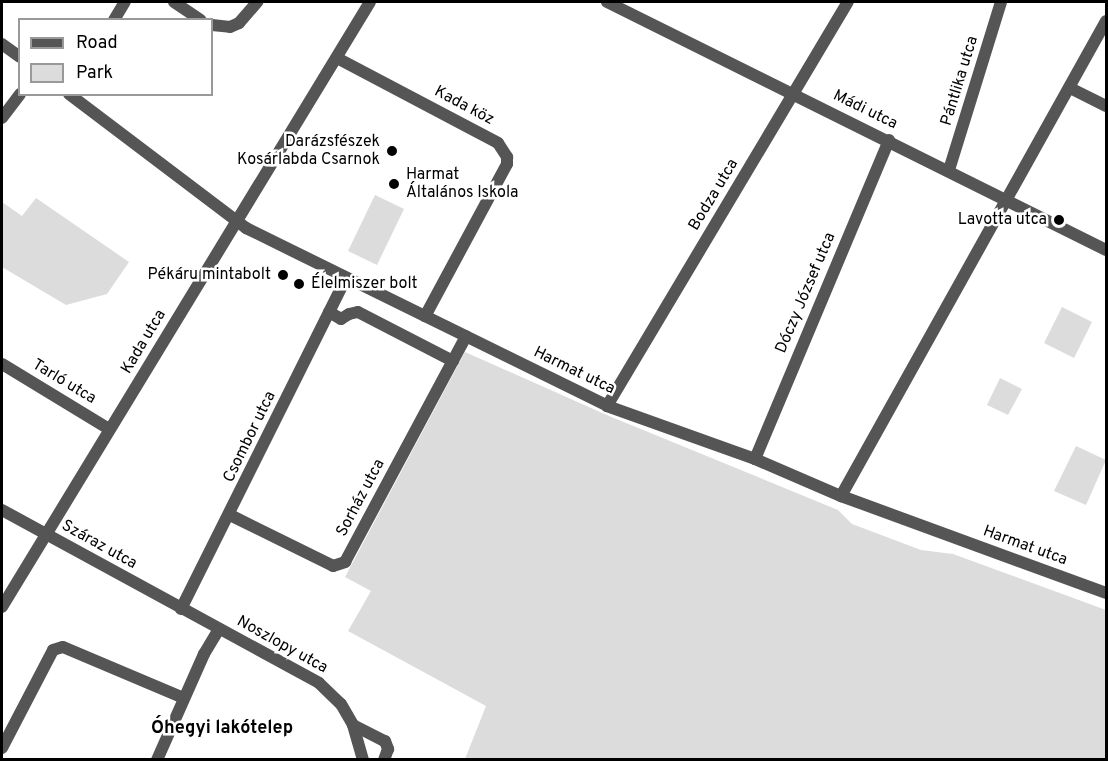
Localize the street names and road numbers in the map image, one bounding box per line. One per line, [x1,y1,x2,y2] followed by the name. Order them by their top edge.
[937,34,983,128] street label: Pántlika utca
[431,82,497,130] street label: Kada köz
[830,86,900,134] street label: Mádi utca
[685,156,743,234] street label: Bodza utca
[772,230,840,356] street label: Dóczy József utca
[117,306,171,378] street label: Kada utca
[530,343,618,399] street label: Harmat utca
[29,355,99,409] street label: Tarló utca
[220,388,280,486] street label: Csombor utca
[333,456,389,540] street label: Sorház utca
[58,516,140,574] street label: Száraz utca
[980,522,1070,570] street label: Harmat utca
[233,612,331,678] street label: Noszlopy utca

